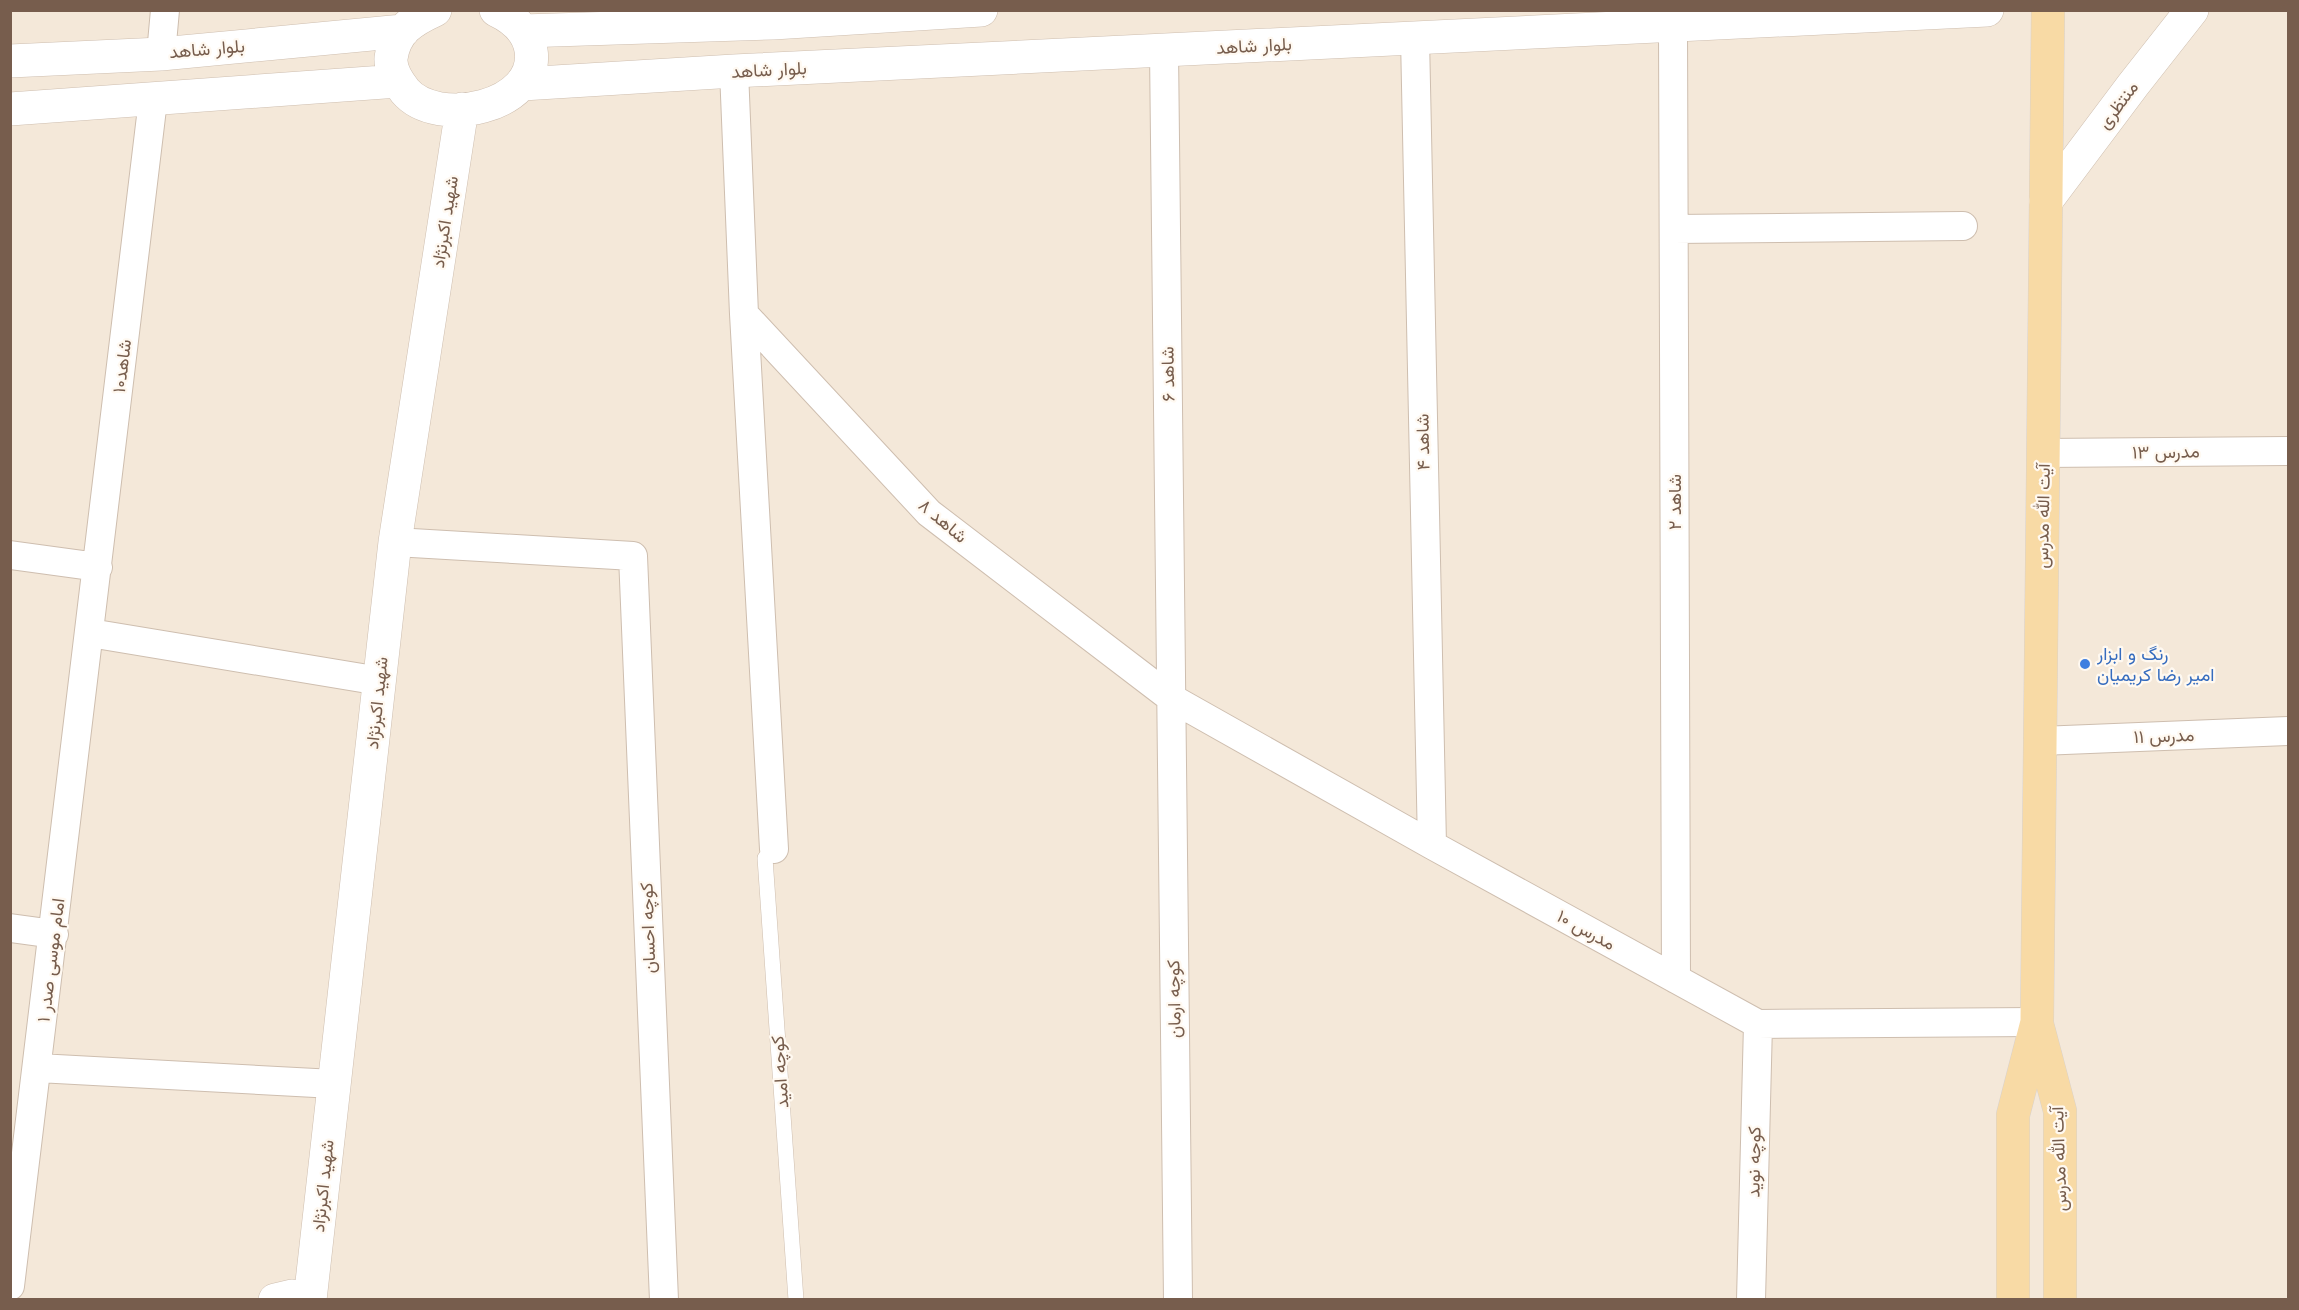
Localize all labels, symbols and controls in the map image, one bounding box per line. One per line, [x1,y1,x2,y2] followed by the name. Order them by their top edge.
[1215,31,1293,61] street label: بلوار شاهد
[168,33,246,65] street label: بلوار شاهد
[730,55,808,85] street label: بلوار شاهد
[2091,76,2145,134] street label: منتظری
[425,174,465,270] street label: شهید اکبرنژاد
[106,338,138,394] street label: شاهد۱۰
[1155,346,1181,402] street label: شاهد ۶
[1410,413,1436,471] street label: شاهد ۴
[2132,438,2200,466] street label: مدرس ۱۳
[2029,461,2057,569] street label: آیت الله مدرس
[1662,474,1688,530] street label: شاهد ۲
[913,493,973,549] street label: شاهد ۸
[2096,641,2214,688] place label: رنگ و ابزار امیر رضا کریمیان
[359,655,395,751] street label: شهید اکبرنژاد
[2078,657,2092,671] marker: رنگ و ابزار امیر رضا کریمیان
[2133,722,2195,750] street label: مدرس ۱۱
[633,882,663,974] street label: کوچه احسان
[30,896,72,1024] street label: امام موسی صدر ۱
[1552,903,1620,957] street label: مدرس ۱۰
[1160,960,1188,1038] street label: کوچه ارمان
[764,1035,796,1109] street label: کوچه امید
[2044,1104,2074,1212] street label: آیت الله مدرس
[1740,1126,1768,1198] street label: کوچه نوید
[305,1138,341,1234] street label: شهید اکبرنژاد

